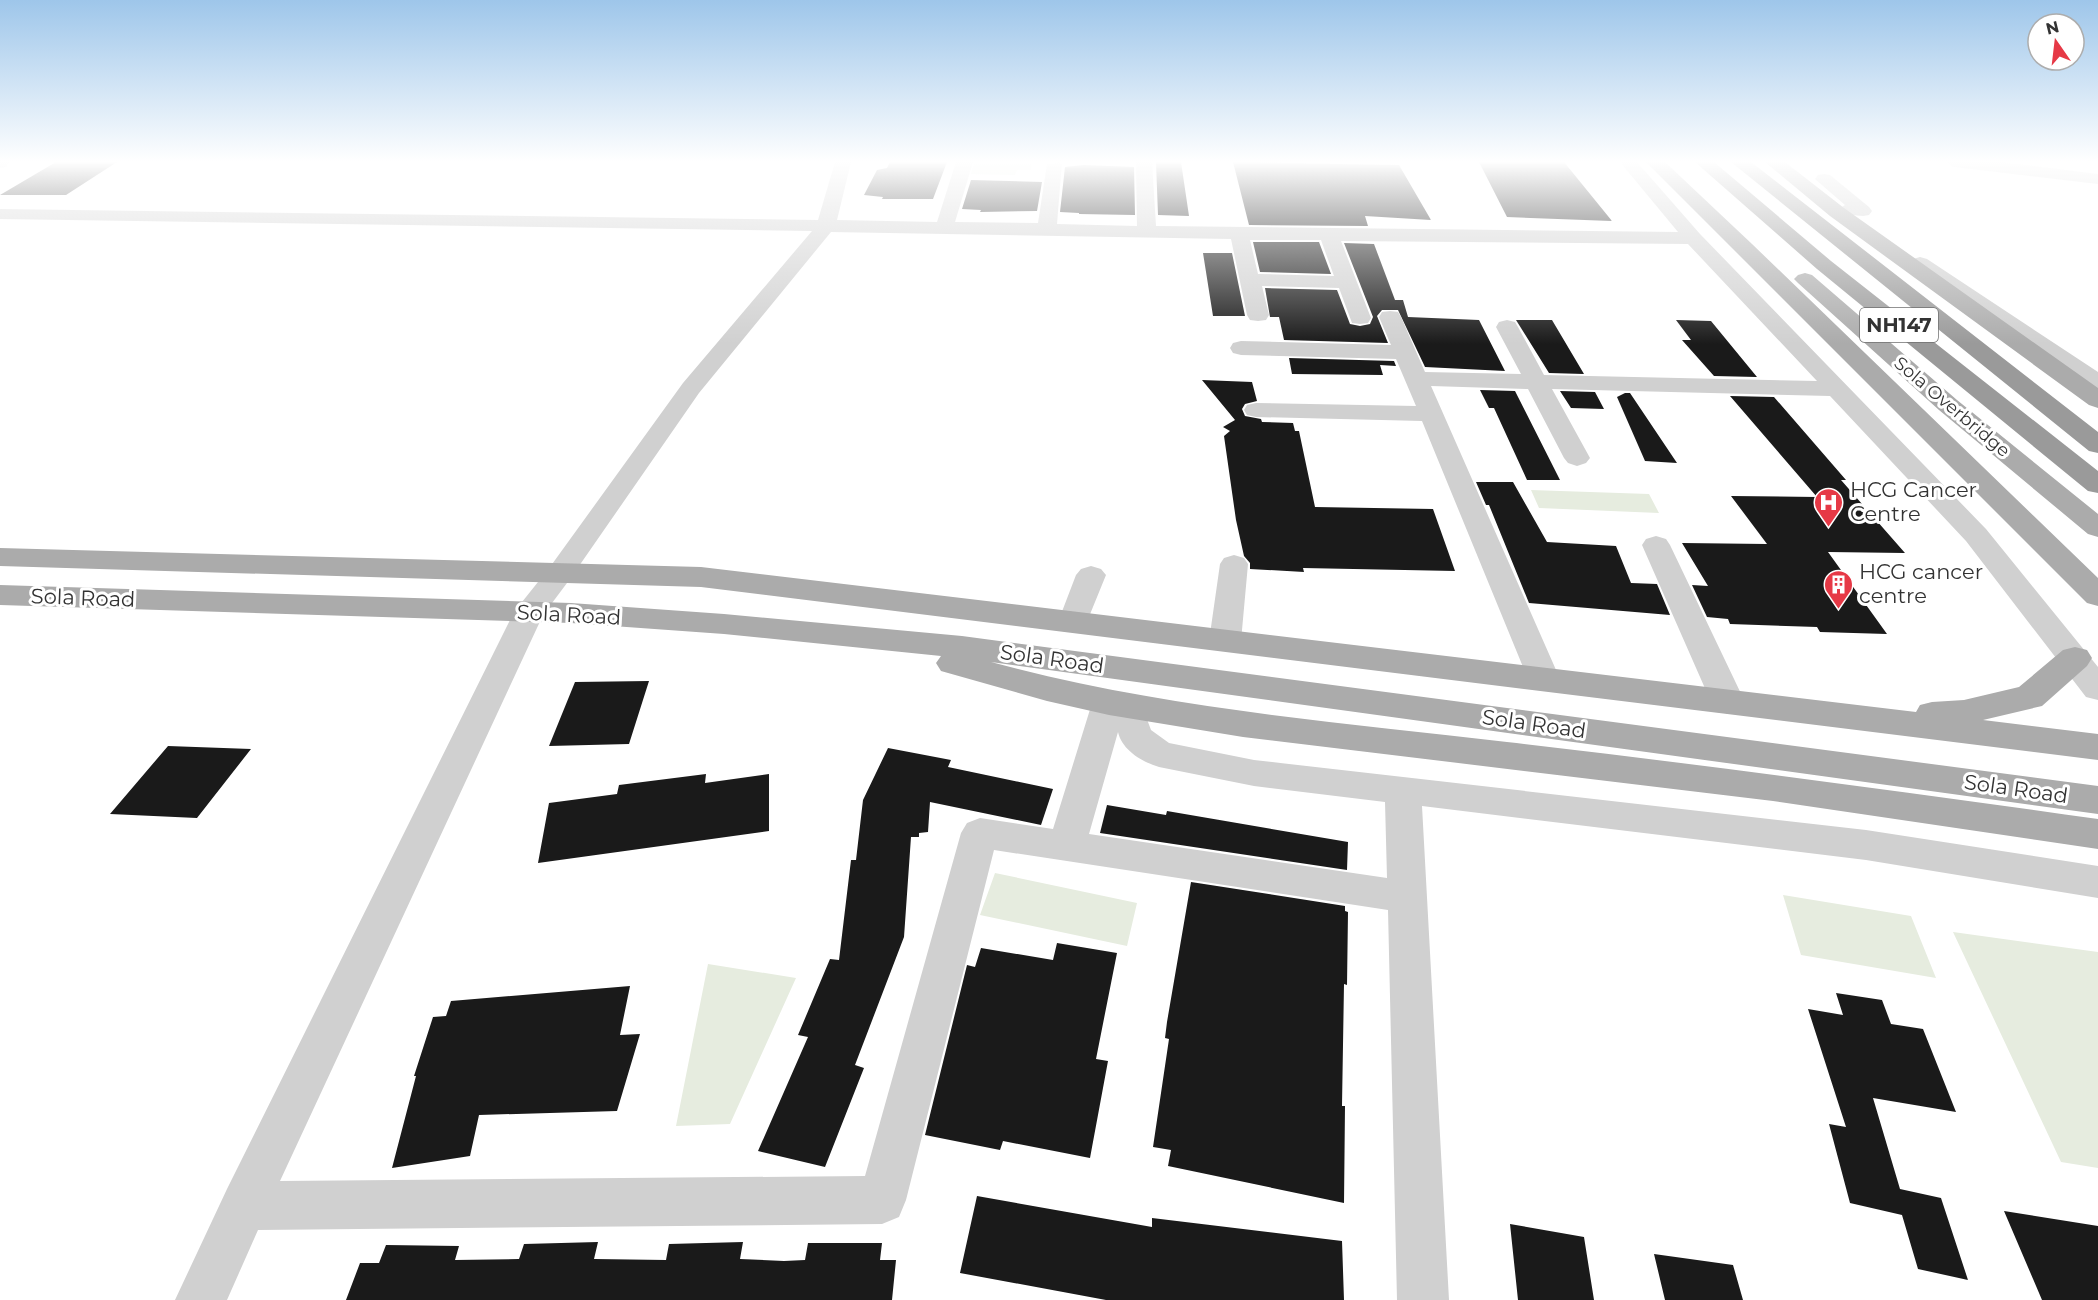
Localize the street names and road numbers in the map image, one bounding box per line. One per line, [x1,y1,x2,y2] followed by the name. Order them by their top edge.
[1860,308,1938,342] road number: NH147
[1890,352,2015,462] street label: Sola Overbridge
[30,583,136,612] street label: Sola Road
[516,599,622,630] street label: Sola Road
[999,639,1106,678] street label: Sola Road
[1481,704,1588,743] street label: Sola Road
[1963,769,2070,808] street label: Sola Road

